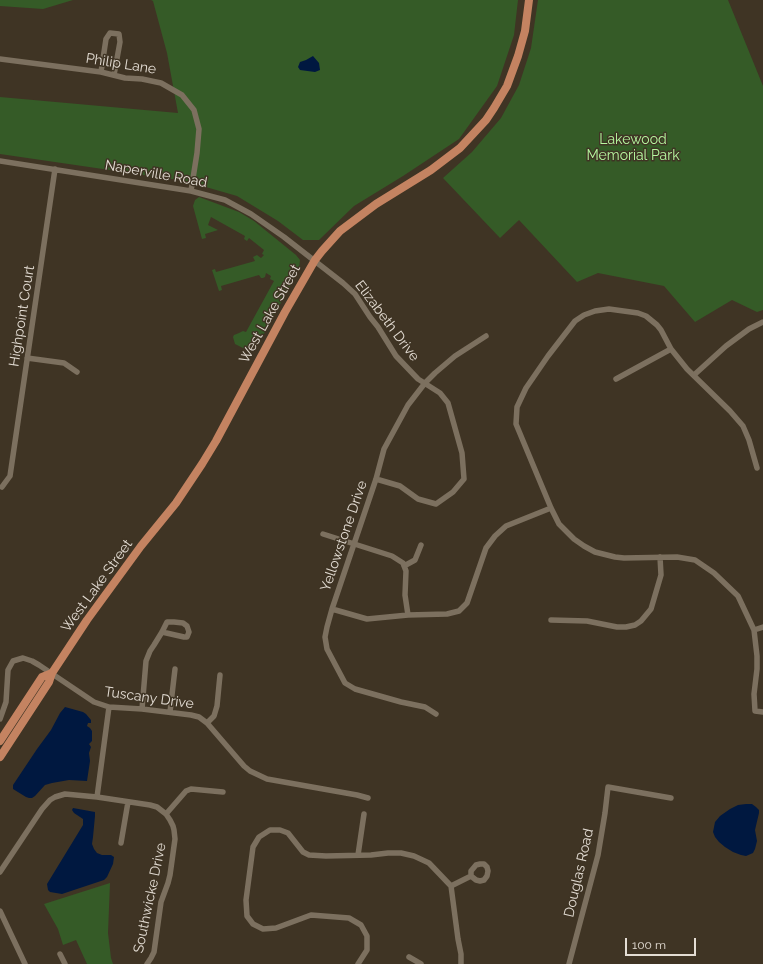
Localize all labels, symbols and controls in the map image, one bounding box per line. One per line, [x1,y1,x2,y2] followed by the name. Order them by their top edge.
[85,50,157,78] street label: Philip Lane
[586,132,680,164] park label: Lakewood Memorial Park
[104,157,208,191] street label: Naperville Road
[236,262,304,366] street label: West Lake Street
[6,264,38,368] street label: Highpoint Court
[351,277,423,365] street label: Elizabeth Drive
[317,478,371,594] street label: Yellowstone Drive
[58,536,136,636] street label: West Lake Street
[103,683,195,713] street label: Tuscany Drive
[561,827,597,919] street label: Douglas Road
[130,841,170,955] street label: Southwicke Drive
[627,930,698,956] scale bar
[632,938,666,952] text: 100 m

